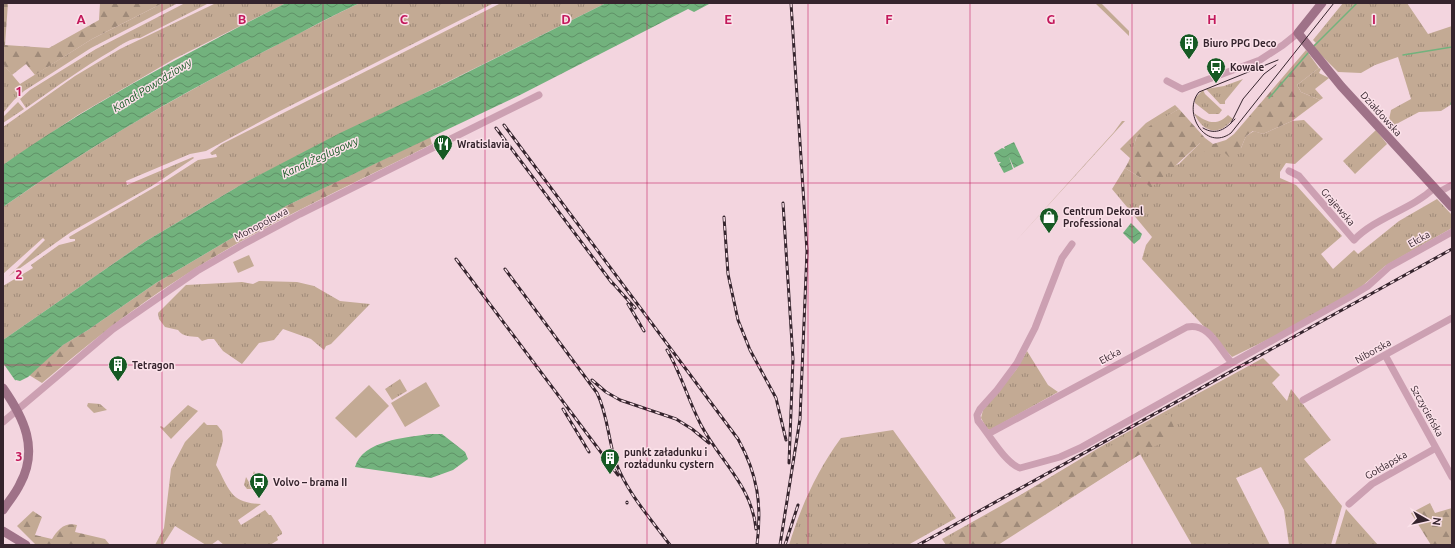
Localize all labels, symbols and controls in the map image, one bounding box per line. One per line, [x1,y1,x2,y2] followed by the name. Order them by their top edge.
[76,12,86,26] text: A
[238,12,247,26] text: B
[400,12,409,26] text: C
[561,12,571,26] text: D
[724,12,732,26] text: E
[885,12,893,26] text: F
[1047,12,1056,26] text: G
[1207,12,1217,26] text: H
[1372,12,1376,26] text: I
[1178,32,1200,60] building icon: Biuro PPG Deco
[1203,38,1276,49] place label: Biuro PPG Deco
[110,55,194,114] water label: Kanał Powodziowy
[1205,56,1227,84] bus stop icon: Kowale
[1230,62,1264,73] place label: Kowale
[15,84,23,98] text: 1
[1358,90,1404,138] street label: Działdowska
[280,133,361,180] water label: Kanał Żeglugowy
[432,133,454,161] restaurant icon: Wratislavia
[457,139,510,150] place label: Wratislavia
[1319,186,1357,228] street label: Grajewska
[232,205,290,243] street label: Monopolowa
[1038,206,1060,234] shop icon: Centrum Dekoral Professional
[1063,206,1143,229] place label: Centrum Dekoral Professional
[1406,229,1432,249] street label: Ełcka
[15,267,23,281] text: 2
[1353,337,1393,365] street label: Niborska
[1097,346,1123,366] street label: Ełcka
[107,354,129,382] building icon: Tetragon
[132,360,175,371] place label: Tetragon
[1408,384,1446,438] street label: Szczycieńska
[599,447,621,475] building icon: punkt załadunku i rozładunku cystern
[624,447,714,470] place label: punkt załadunku i rozładunku cystern
[15,449,23,463] text: 3
[1363,449,1409,481] street label: Gołdapska
[248,471,270,499] bus stop icon: Volvo – brama II
[273,477,347,488] place label: Volvo – brama II
[1407,500,1447,540] north arrow
[1430,516,1443,526] text: N

